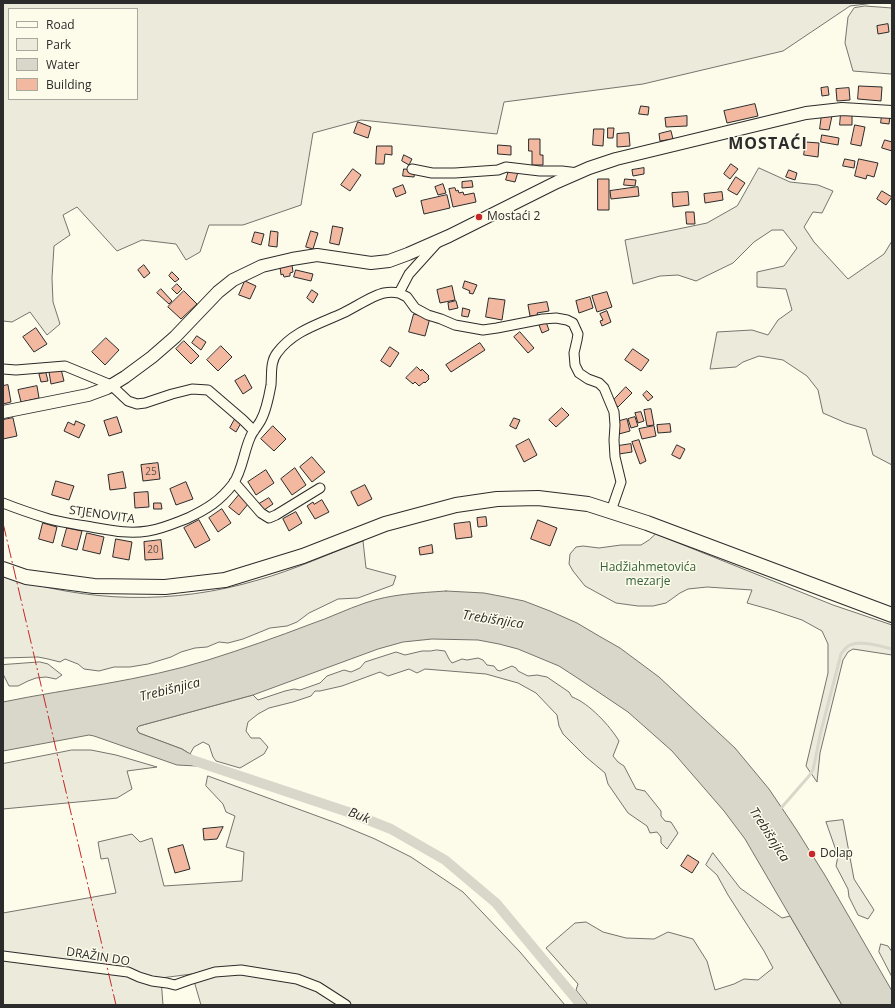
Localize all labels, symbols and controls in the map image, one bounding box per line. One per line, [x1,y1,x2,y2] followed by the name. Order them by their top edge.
[8,8,138,100] legend
[46,16,75,33] text: Road
[46,36,71,53] text: Park
[46,56,80,73] text: Water
[46,76,91,93] text: Building
[728,134,808,154] district label: MOSTAĆI
[487,210,540,224] place label: Mostaći 2
[474,212,484,222] marker: Mostaći 2
[145,466,157,478] house number: 25
[68,503,136,527] street label: STJENOVITA
[147,544,159,556] house number: 20
[600,561,696,589] park label: Hadžiahmetovića mezarje
[461,607,525,633] water label: Trebišnjica
[138,675,202,705] water label: Trebišnjica
[346,805,372,827] water label: Buk
[746,805,792,865] water label: Trebišnjica
[820,847,853,861] place label: Dolap
[807,849,817,859] marker: Dolap
[65,945,131,969] street label: DRAŽIN DO

